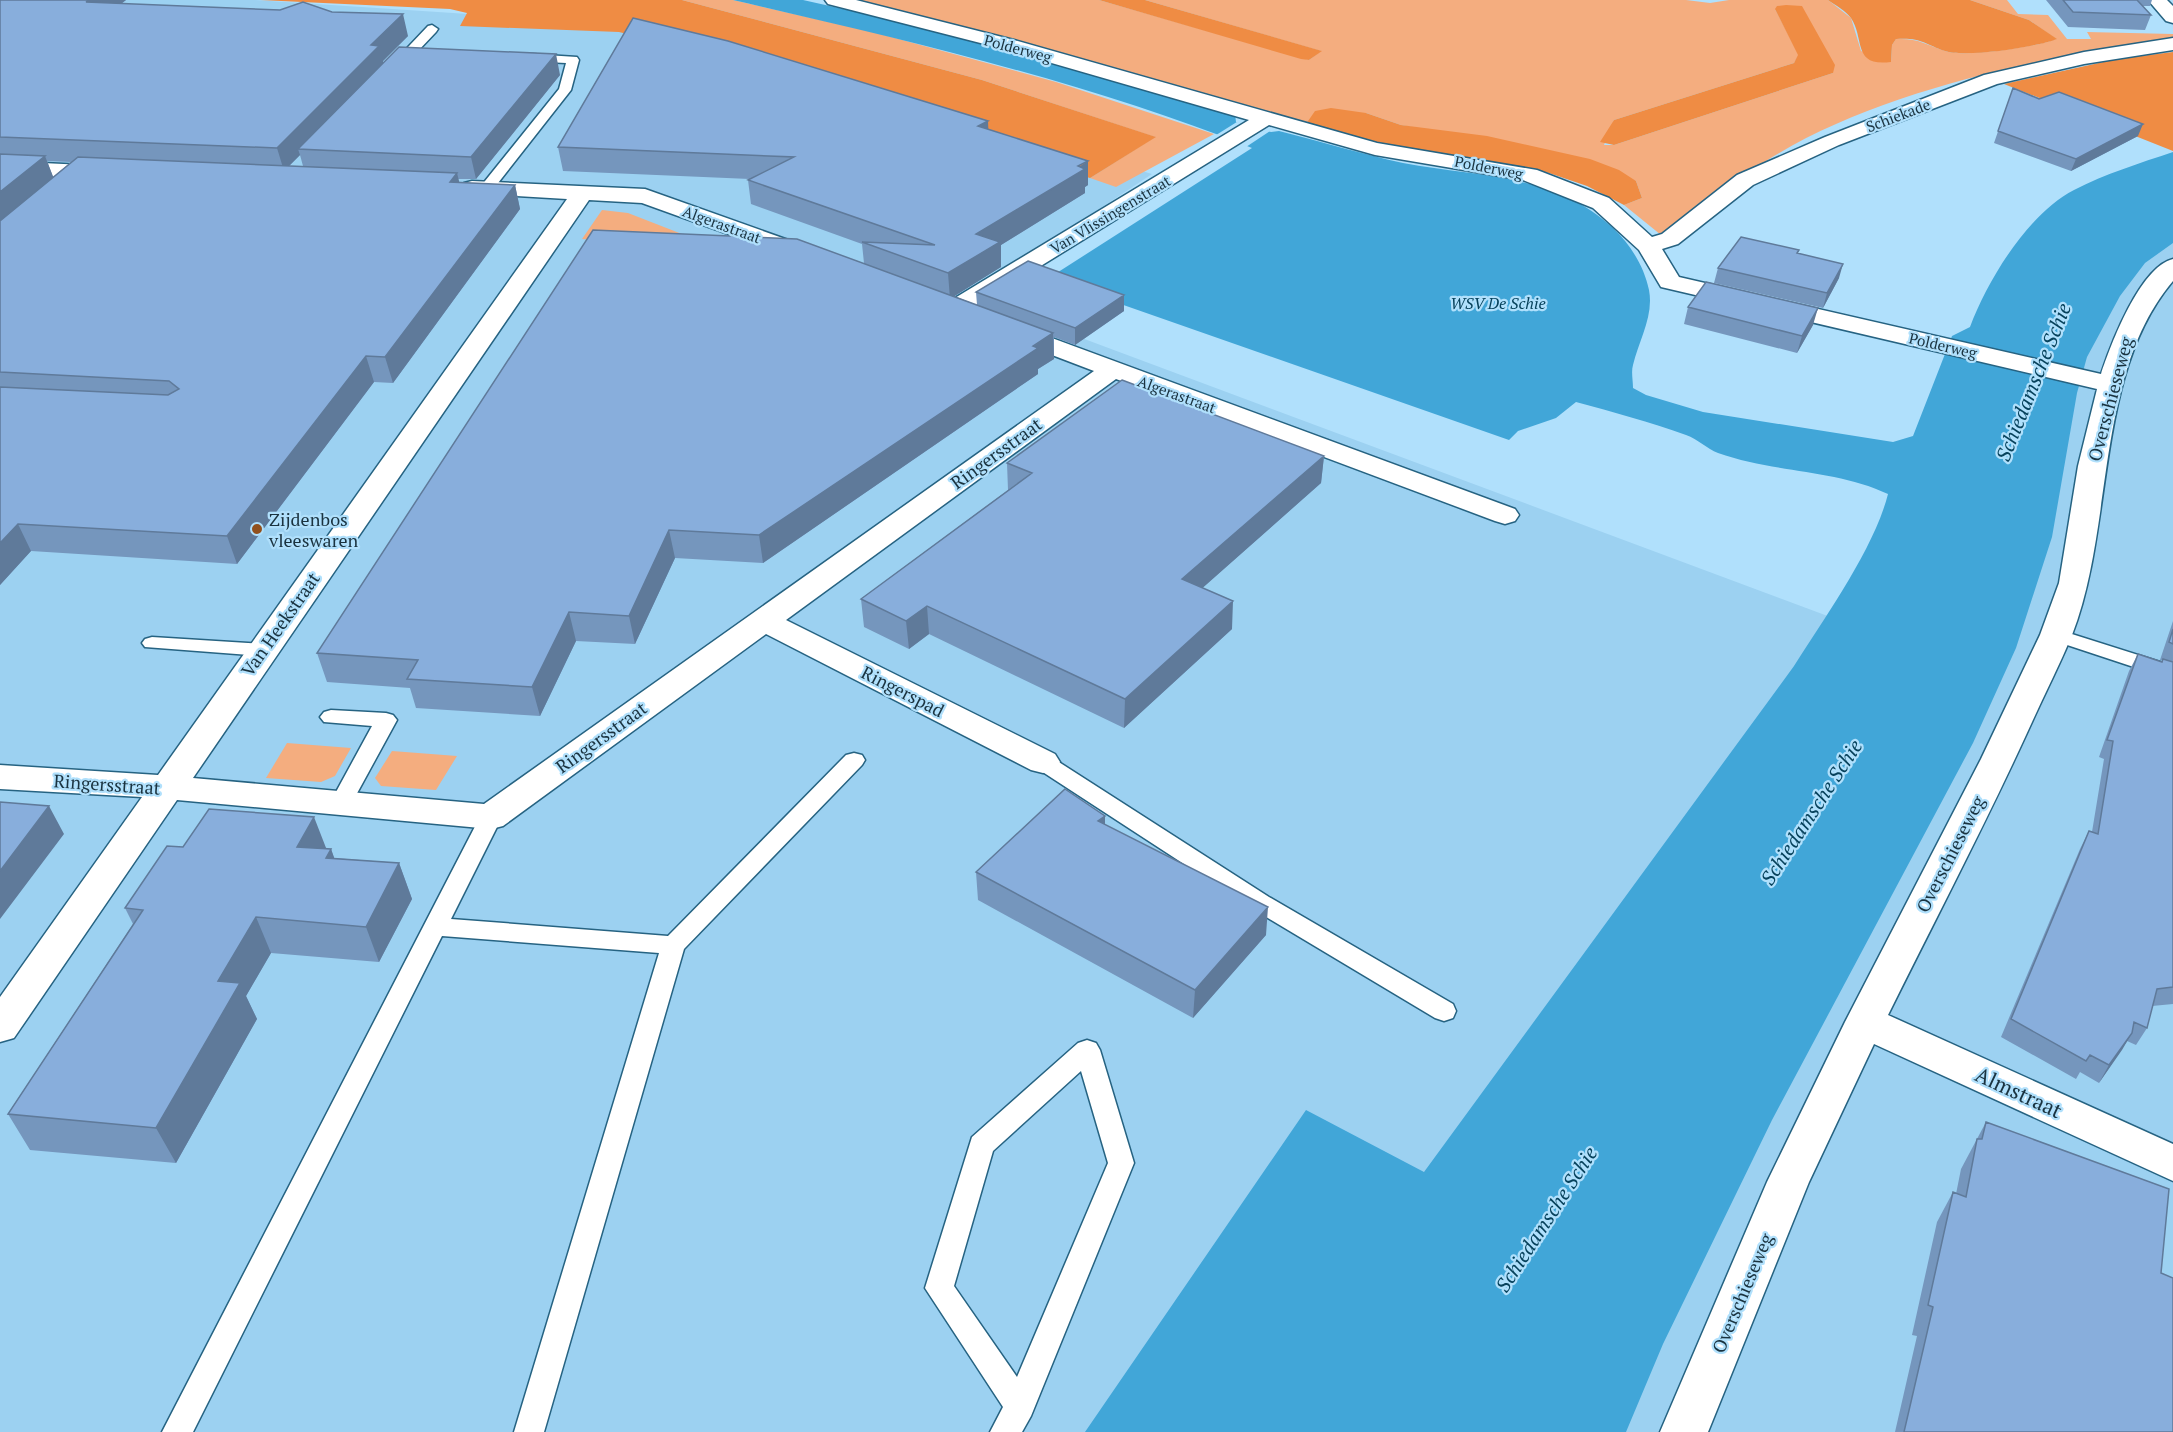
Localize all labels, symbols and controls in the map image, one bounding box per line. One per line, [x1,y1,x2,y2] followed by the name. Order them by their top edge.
[982,29,1055,67] street label: Polderweg
[1863,94,1933,136] street label: Schiekade
[1453,151,1526,184] street label: Polderweg
[1046,170,1174,258] street label: Van Vlissingenstraat
[680,201,764,248] street label: Algerastraat
[1450,292,1546,314] water label: WSV De Schie
[1989,299,2077,465] water label: Schiedamsche Schie
[1907,327,1980,363] street label: Polderweg
[2082,334,2138,464] street label: Overschieseweg
[1135,371,1219,418] street label: Algerastraat
[946,412,1047,494] street label: Ringersstraat
[268,507,359,552] place label: Zijdenbos vleeswaren
[250,522,264,536] marker: Zijdenbos vleeswaren
[235,567,325,681] street label: Van Heekstraat
[857,660,949,722] street label: Ringerspad
[551,696,652,778] street label: Ringersstraat
[1754,734,1868,890] water label: Schiedamsche Schie
[53,768,162,800] street label: Ringersstraat
[1910,791,1990,916] street label: Overschieseweg
[1971,1060,2067,1124] street label: Almstraat
[1489,1141,1603,1297] water label: Schiedamsche Schie
[1706,1229,1778,1356] street label: Overschieseweg

